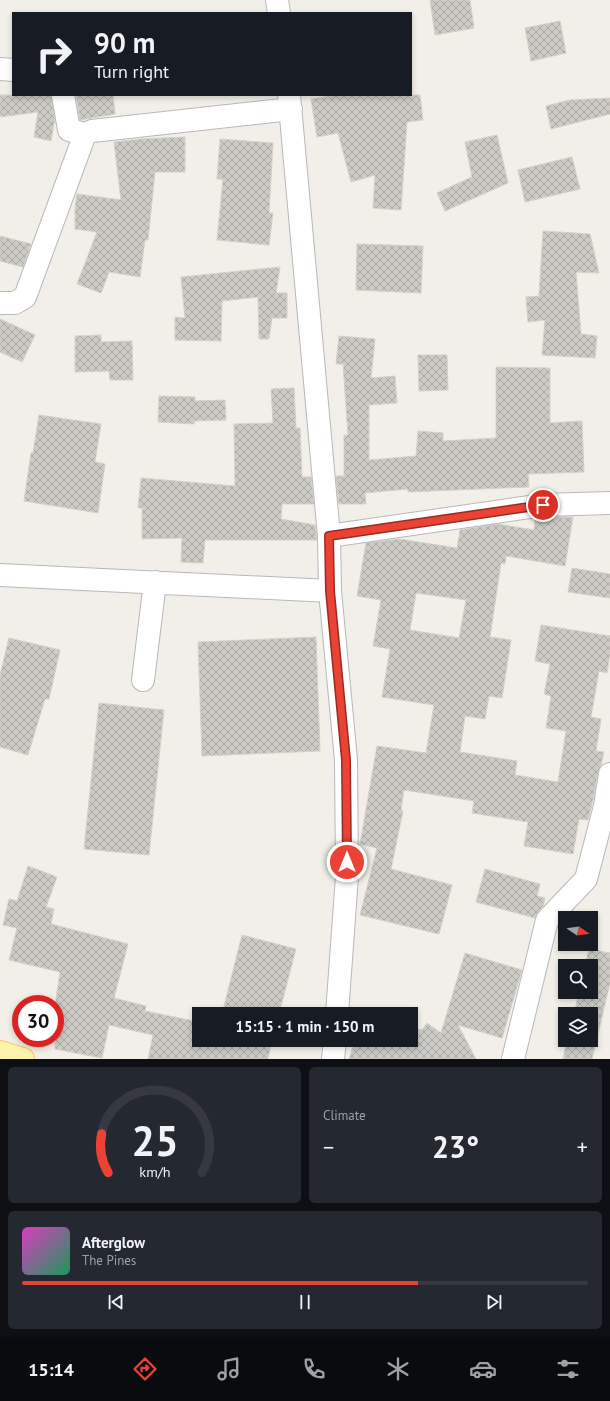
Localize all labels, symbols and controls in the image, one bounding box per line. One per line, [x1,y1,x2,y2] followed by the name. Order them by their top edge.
[94,24,155,61] text: 90 m
[28,28,80,80] icon: right
[94,60,169,83] text: Turn right
[526,488,560,522] pin
[532,494,554,516] icon: arrive
[326,841,368,883] position arrow
[558,911,598,951] north arrow
[558,911,598,1047] map controls
[558,959,598,999] button: search
[12,995,64,1047] speed limit sign: 30
[558,1007,598,1047] button: layers
[236,1017,374,1036] text: 15:15 · 1 min · 150 m
[323,1107,366,1124] text: Climate
[131,1114,178,1167] text: 25
[432,1127,479,1166] text: 23°
[323,1133,334,1161] text: −
[577,1133,588,1161] text: +
[139,1162,170,1181] text: km/h
[82,1233,145,1252] text: Afterglow
[82,1252,136,1269] text: The Pines
[105,1291,127,1313] icon: previous
[294,1291,316,1313] icon: pause
[483,1291,505,1313] icon: next
[131,1355,159,1383] icon: directions
[215,1355,243,1383] icon: music
[300,1355,328,1383] icon: phone
[384,1355,412,1383] icon: climate
[469,1355,497,1383] icon: car
[554,1355,582,1383] icon: filters
[28,1358,74,1381] text: 15:14

